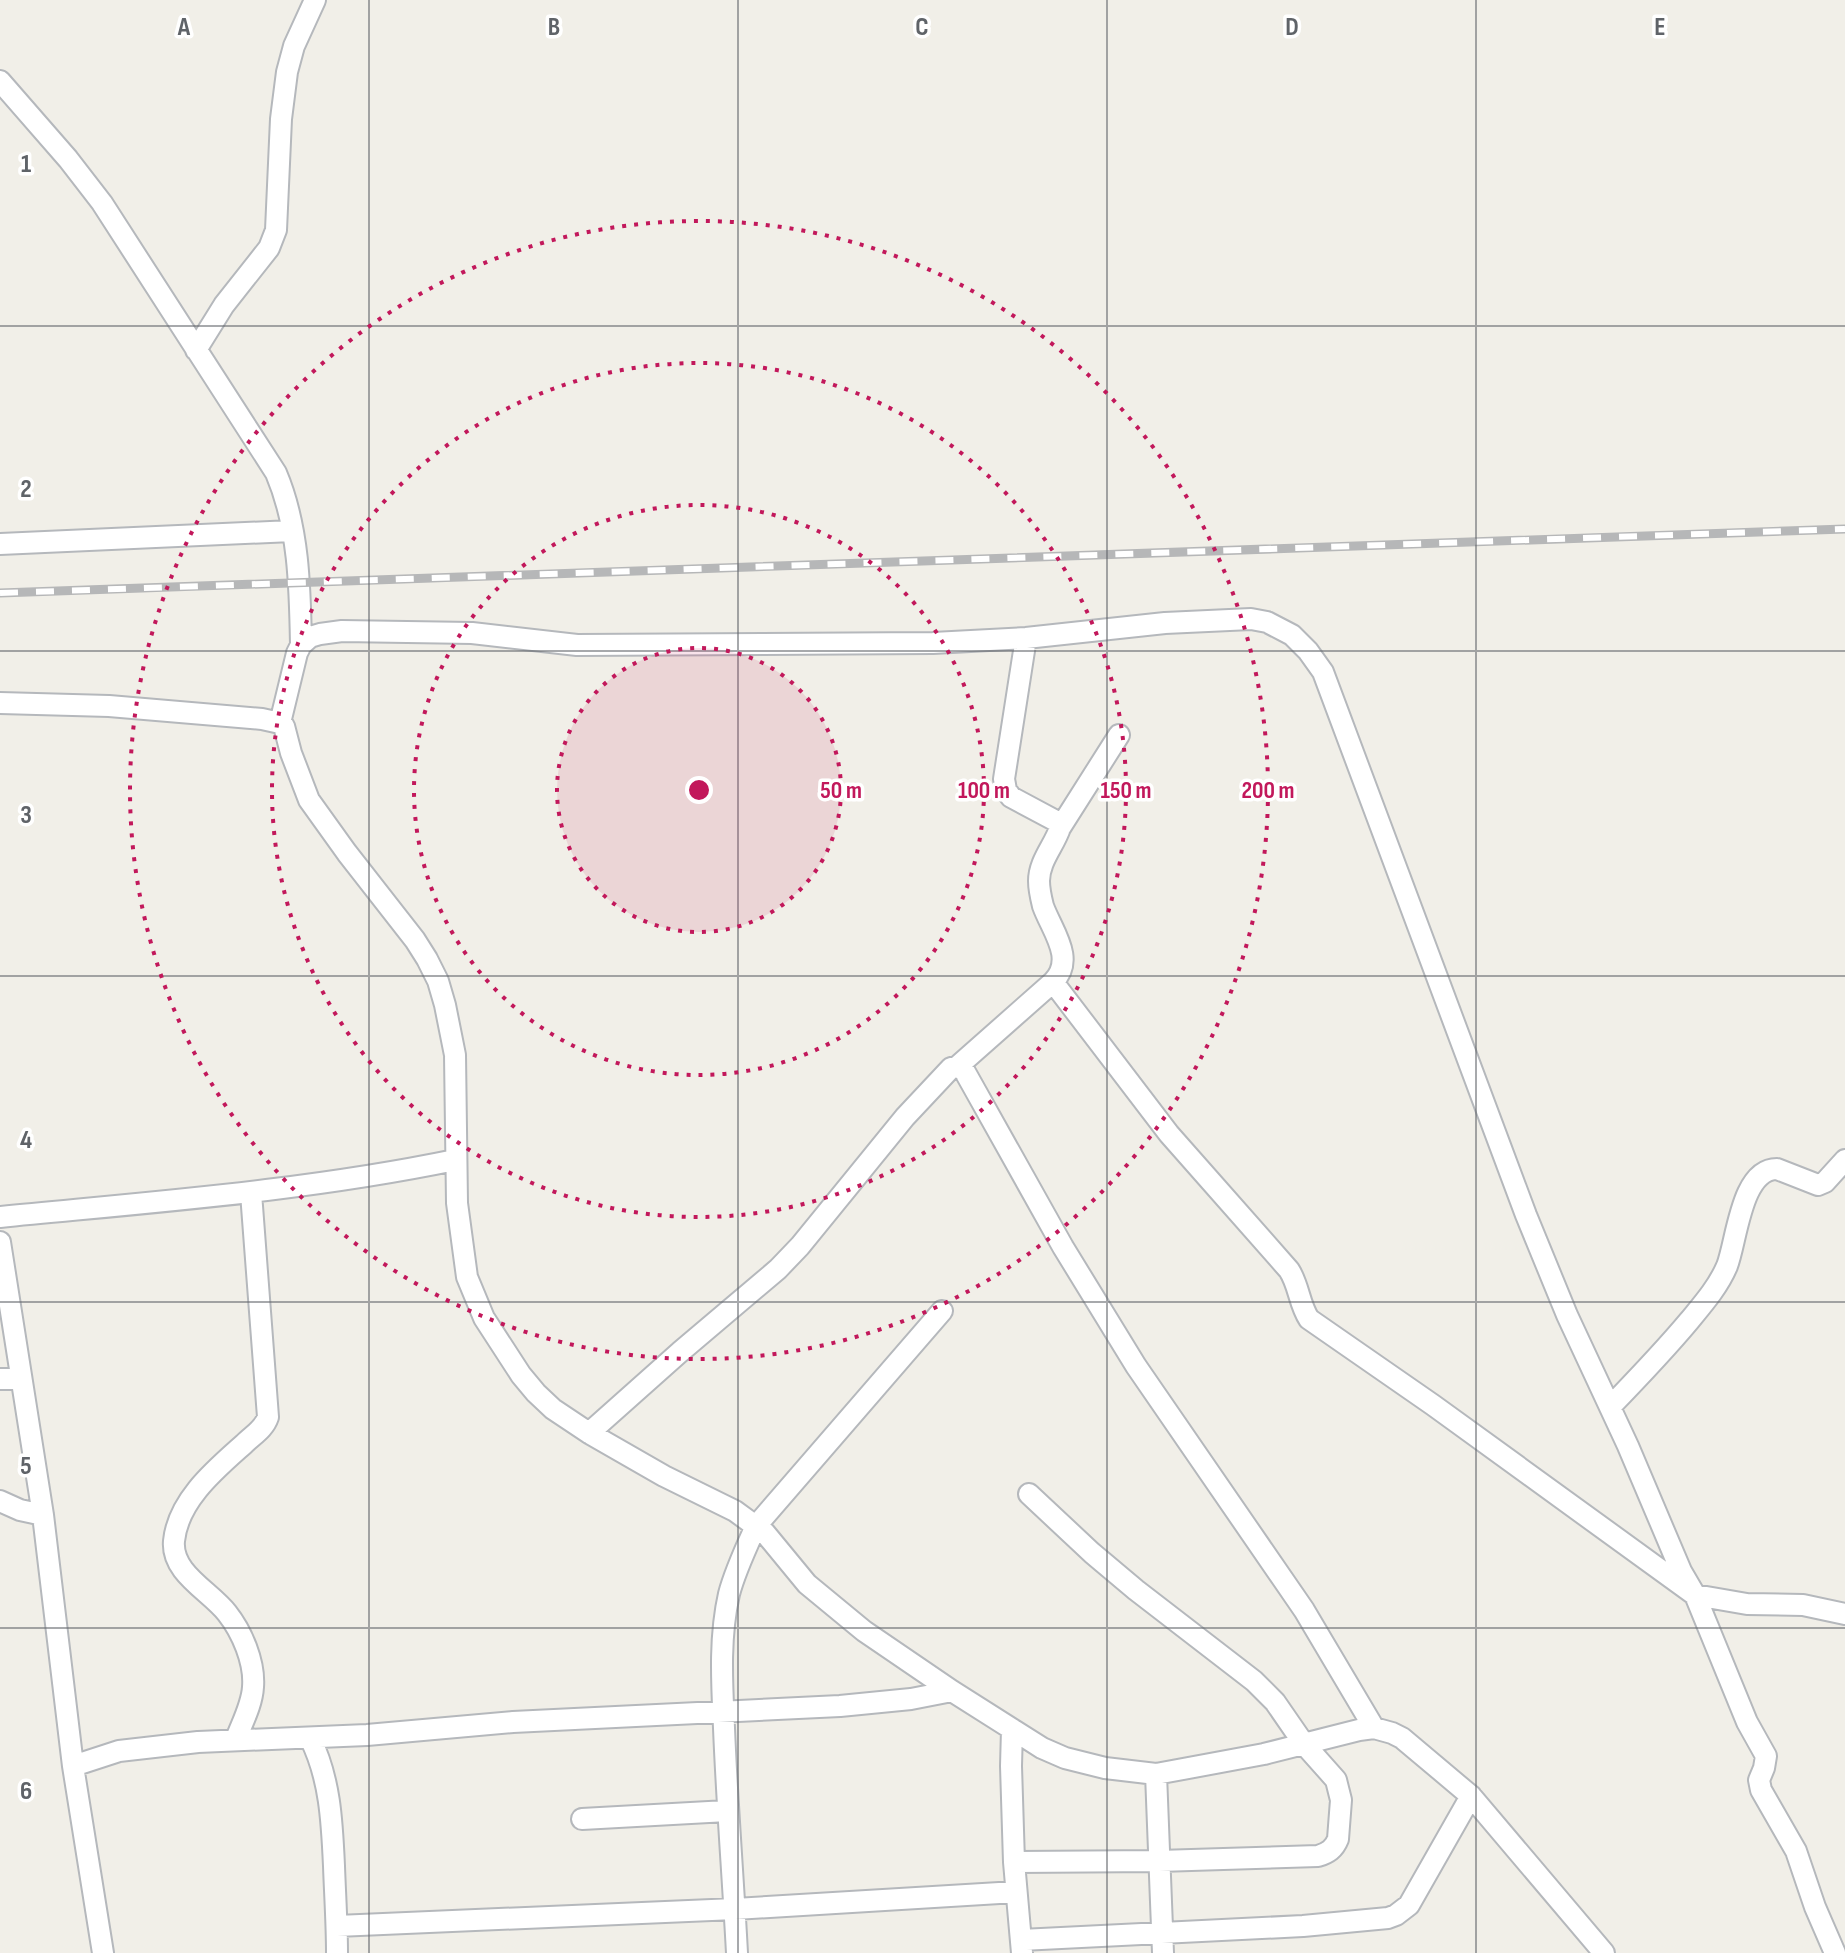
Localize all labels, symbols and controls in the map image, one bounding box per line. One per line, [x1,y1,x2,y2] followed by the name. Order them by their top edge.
[177,12,191,43] text: A
[548,12,560,43] text: B
[915,12,929,43] text: C
[1285,12,1299,43] text: D
[1654,12,1666,43] text: E
[21,149,31,180] text: 1
[20,474,32,505] text: 2
[685,776,713,804] centre of rings
[820,776,862,805] text: 50 m
[958,776,1010,805] text: 100 m
[1100,776,1152,805] text: 150 m
[1241,776,1295,805] text: 200 m
[20,800,32,831] text: 3
[20,1125,32,1156] text: 4
[20,1451,32,1482] text: 5
[20,1776,32,1807] text: 6

